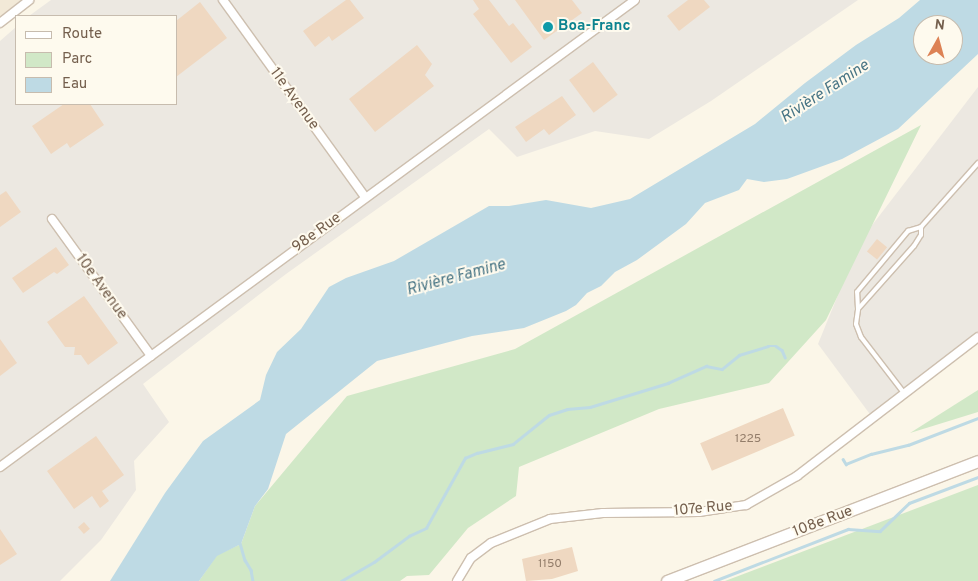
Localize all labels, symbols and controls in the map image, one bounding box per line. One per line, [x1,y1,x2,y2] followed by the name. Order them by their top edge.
[15,15,178,105] legend
[913,15,963,65] north arrow
[934,17,946,35] text: N
[558,18,631,36] place label: Boa-Franc
[542,21,554,33] marker: Boa-Franc
[62,25,102,44] text: Route
[62,50,92,69] text: Parc
[777,56,873,128] water label: Rivière Famine
[265,64,323,134] street label: 11e Avenue
[62,75,87,94] text: Eau
[289,209,345,257] street label: 98e Rue
[71,251,131,323] street label: 10e Avenue
[405,256,507,300] water label: Rivière Famine
[735,433,761,447] house number: 1225
[673,497,733,521] street label: 107e Rue
[791,502,855,542] street label: 108e Rue
[538,558,562,572] house number: 1150

